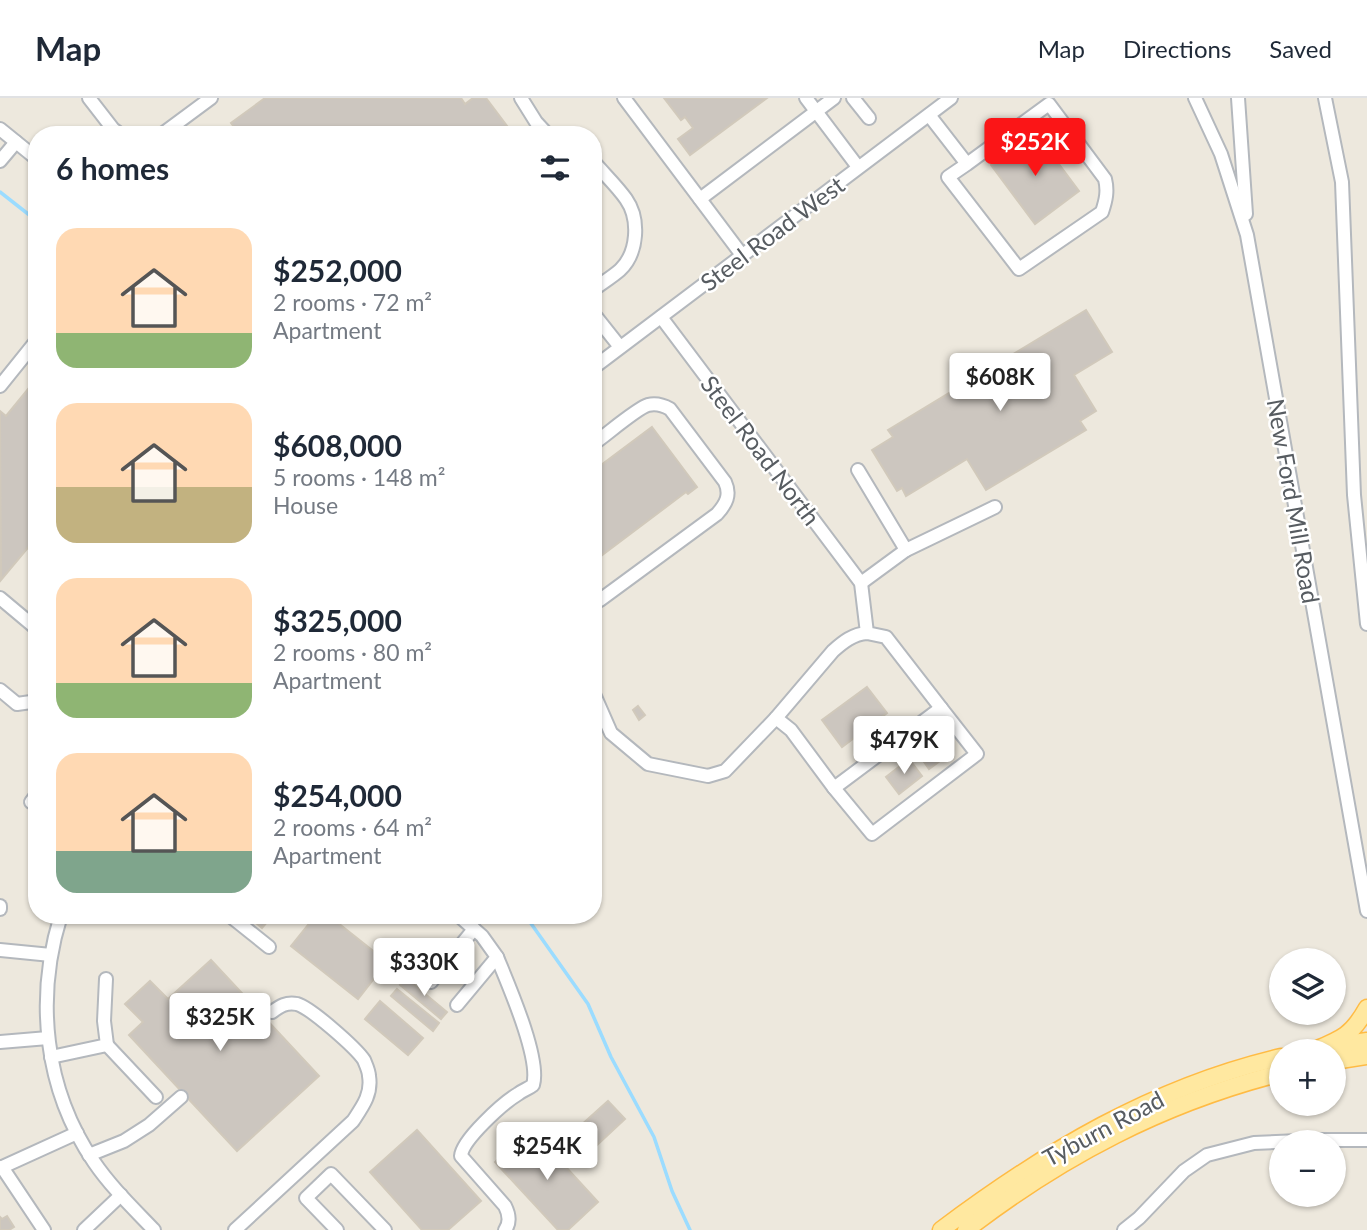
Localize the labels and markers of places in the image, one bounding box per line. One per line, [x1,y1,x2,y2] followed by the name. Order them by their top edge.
[986,118,1084,178] pin: $252K
[951,354,1049,413] pin: $608K
[855,716,953,776] pin: $479K
[375,939,473,998] pin: $330K
[171,993,269,1053] pin: $325K
[498,1122,596,1182] pin: $254K

